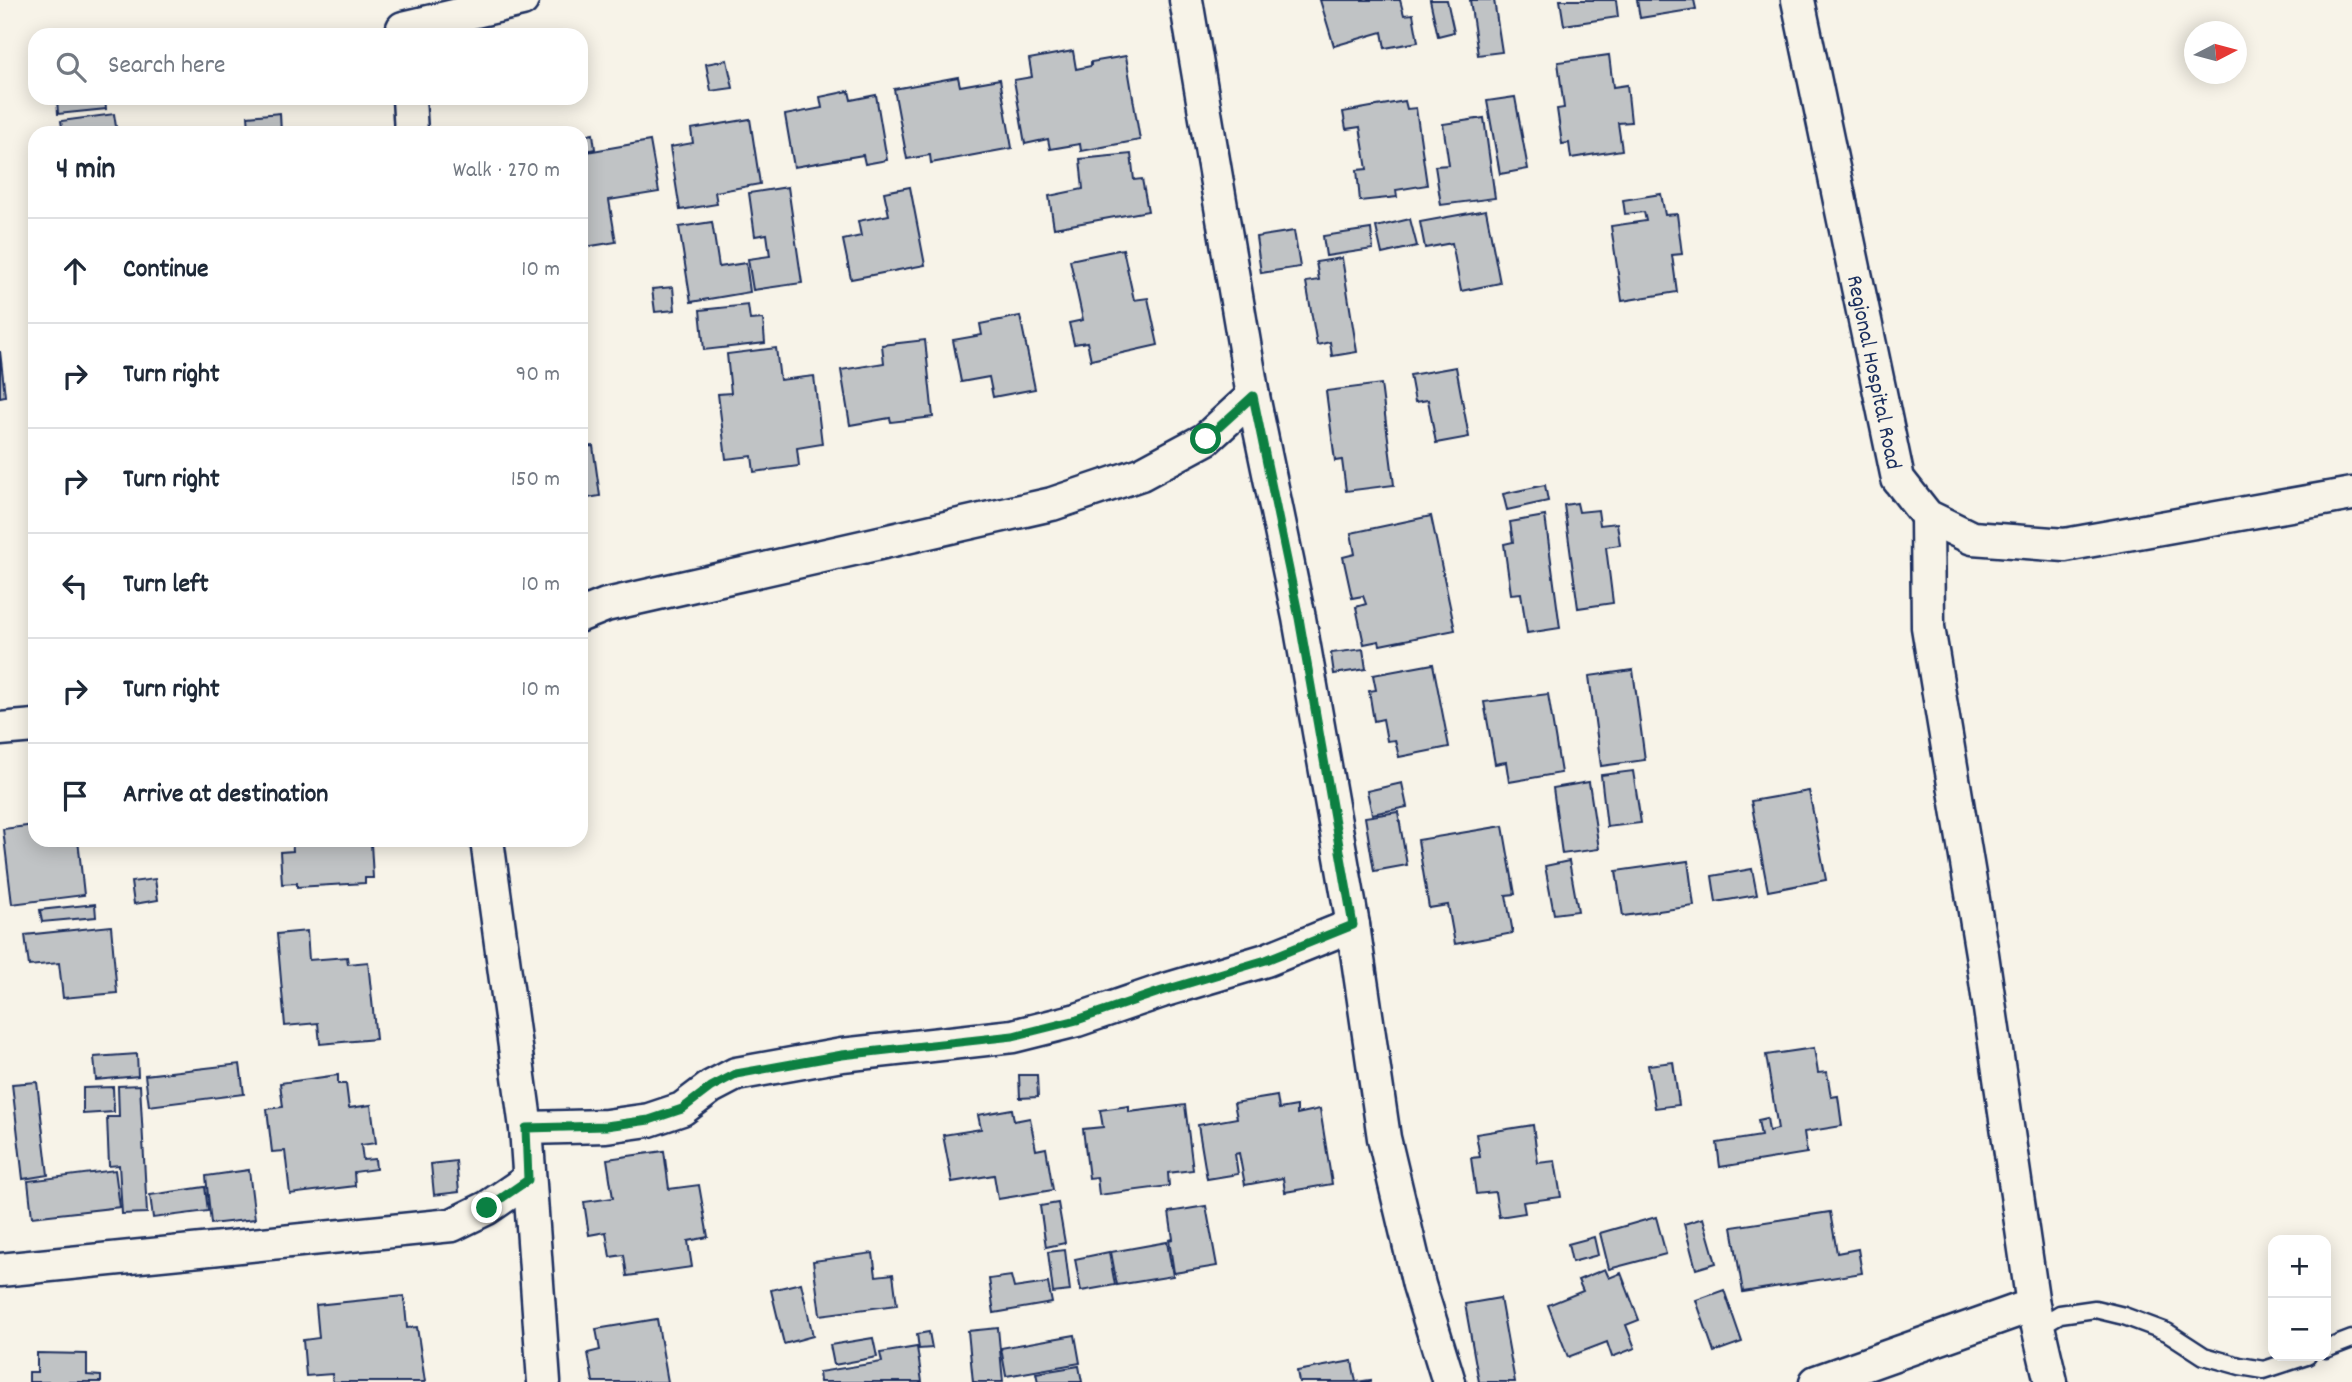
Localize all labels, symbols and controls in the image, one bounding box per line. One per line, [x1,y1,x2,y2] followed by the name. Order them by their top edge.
[2184,21,2247,84] north arrow
[28,28,588,105] search box
[52,48,90,86] icon: search
[108,48,226,85] text: Search here
[56,150,115,193] text: 4 min
[453,155,560,188] text: Walk · 270 m
[56,252,94,290] icon: ahead
[123,252,208,289] text: Continue
[521,254,560,287] text: 10 m
[1836,273,1909,473] street label: Regional Hospital Road
[56,357,94,395] icon: right
[123,357,220,394] text: Turn right
[516,359,560,392] text: 90 m
[1190,423,1221,454] route start
[56,462,94,500] icon: right
[123,462,220,499] text: Turn right
[511,464,560,497] text: 150 m
[56,567,94,605] icon: left
[123,567,209,604] text: Turn left
[521,569,560,602] text: 10 m
[56,672,94,710] icon: right
[123,672,220,709] text: Turn right
[521,674,560,707] text: 10 m
[56,777,94,815] icon: arrive
[123,777,328,814] text: Arrive at destination
[471,1192,502,1223] route end
[2268,1235,2331,1361] map controls
[2268,1235,2331,1298] button: +
[2268,1298,2331,1361] button: −

